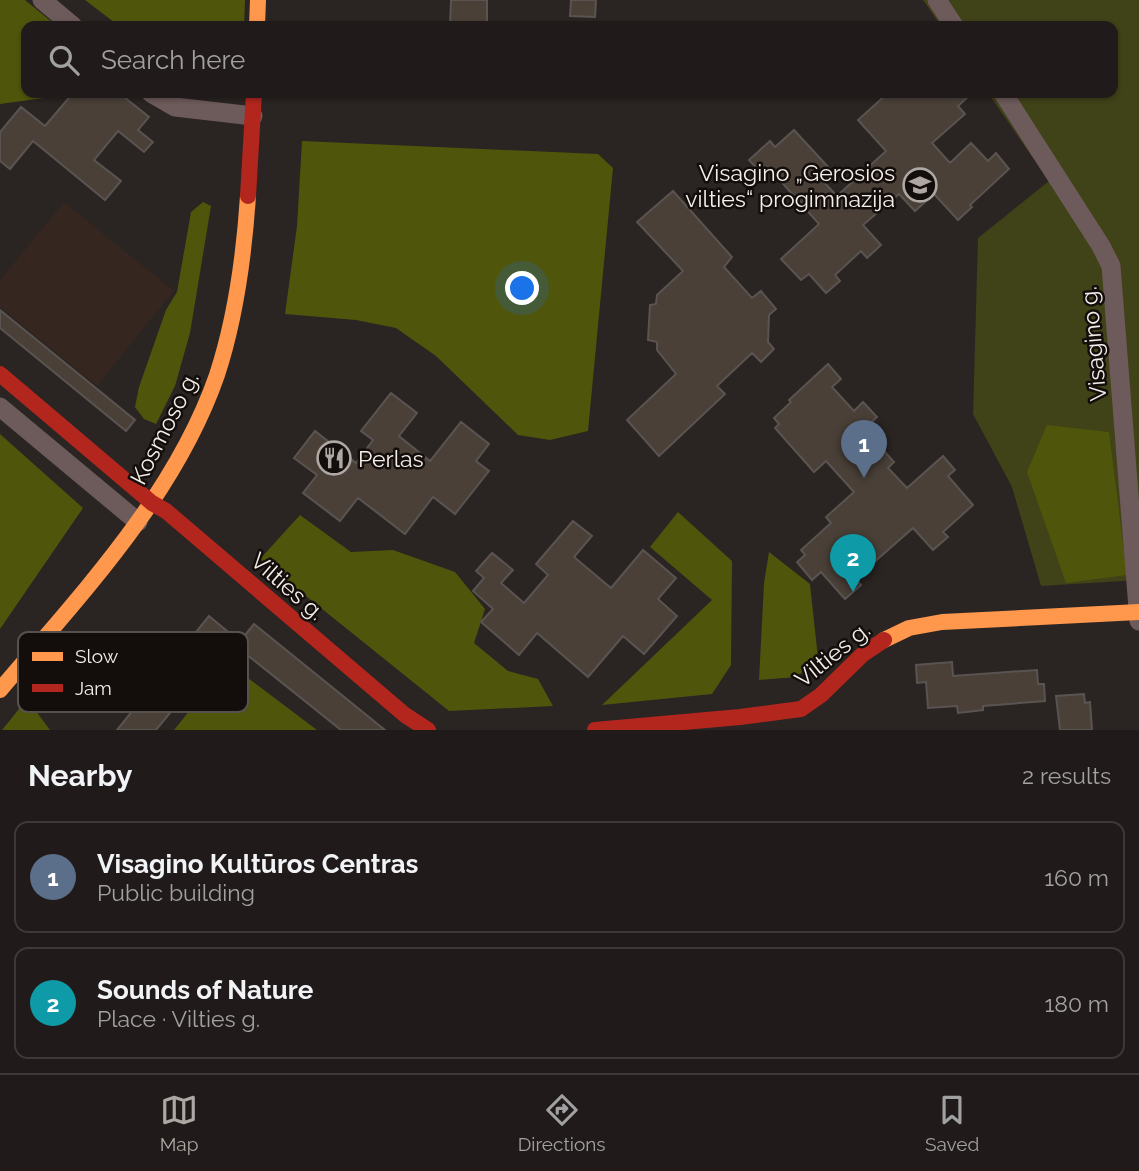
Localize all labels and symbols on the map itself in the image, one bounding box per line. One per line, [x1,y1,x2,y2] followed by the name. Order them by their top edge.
[685,159,895,212] place label: Visagino „Gerosios vilties“ progimnazija
[901,166,939,204] school or university icon: Visagino „Gerosios vilties“ progimnazija
[505,271,539,305] your location
[1075,286,1111,402] street label: Visagino g.
[124,367,204,489] street label: Kosmoso g.
[841,420,887,478] pin: 1
[315,439,353,477] restaurant icon: Perlas
[358,445,424,472] place label: Perlas
[830,534,876,592] pin: 2
[246,547,330,625] street label: Vilties g.
[789,616,875,692] street label: Vilties g.
[18,632,248,712] legend
[75,645,119,667] text: Slow
[75,677,112,699] text: Jam

